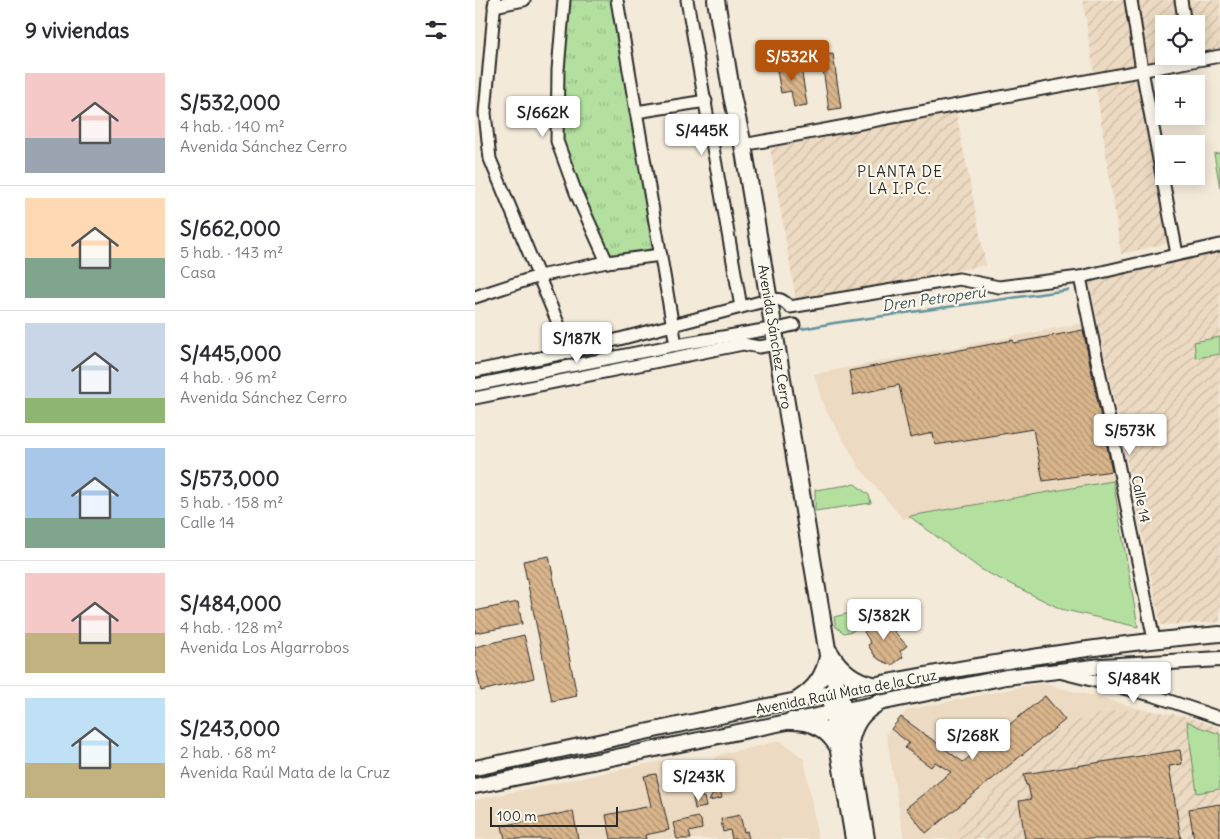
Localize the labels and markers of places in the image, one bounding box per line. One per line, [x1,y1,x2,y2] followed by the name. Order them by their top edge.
[751,39,833,82] pin: S/532K
[502,96,584,138] pin: S/662K
[661,114,743,156] pin: S/445K
[536,322,618,364] pin: S/187K
[1089,414,1171,456] pin: S/573K
[843,598,925,641] pin: S/382K
[1093,662,1175,704] pin: S/484K
[932,718,1014,761] pin: S/268K
[658,760,740,802] pin: S/243K

